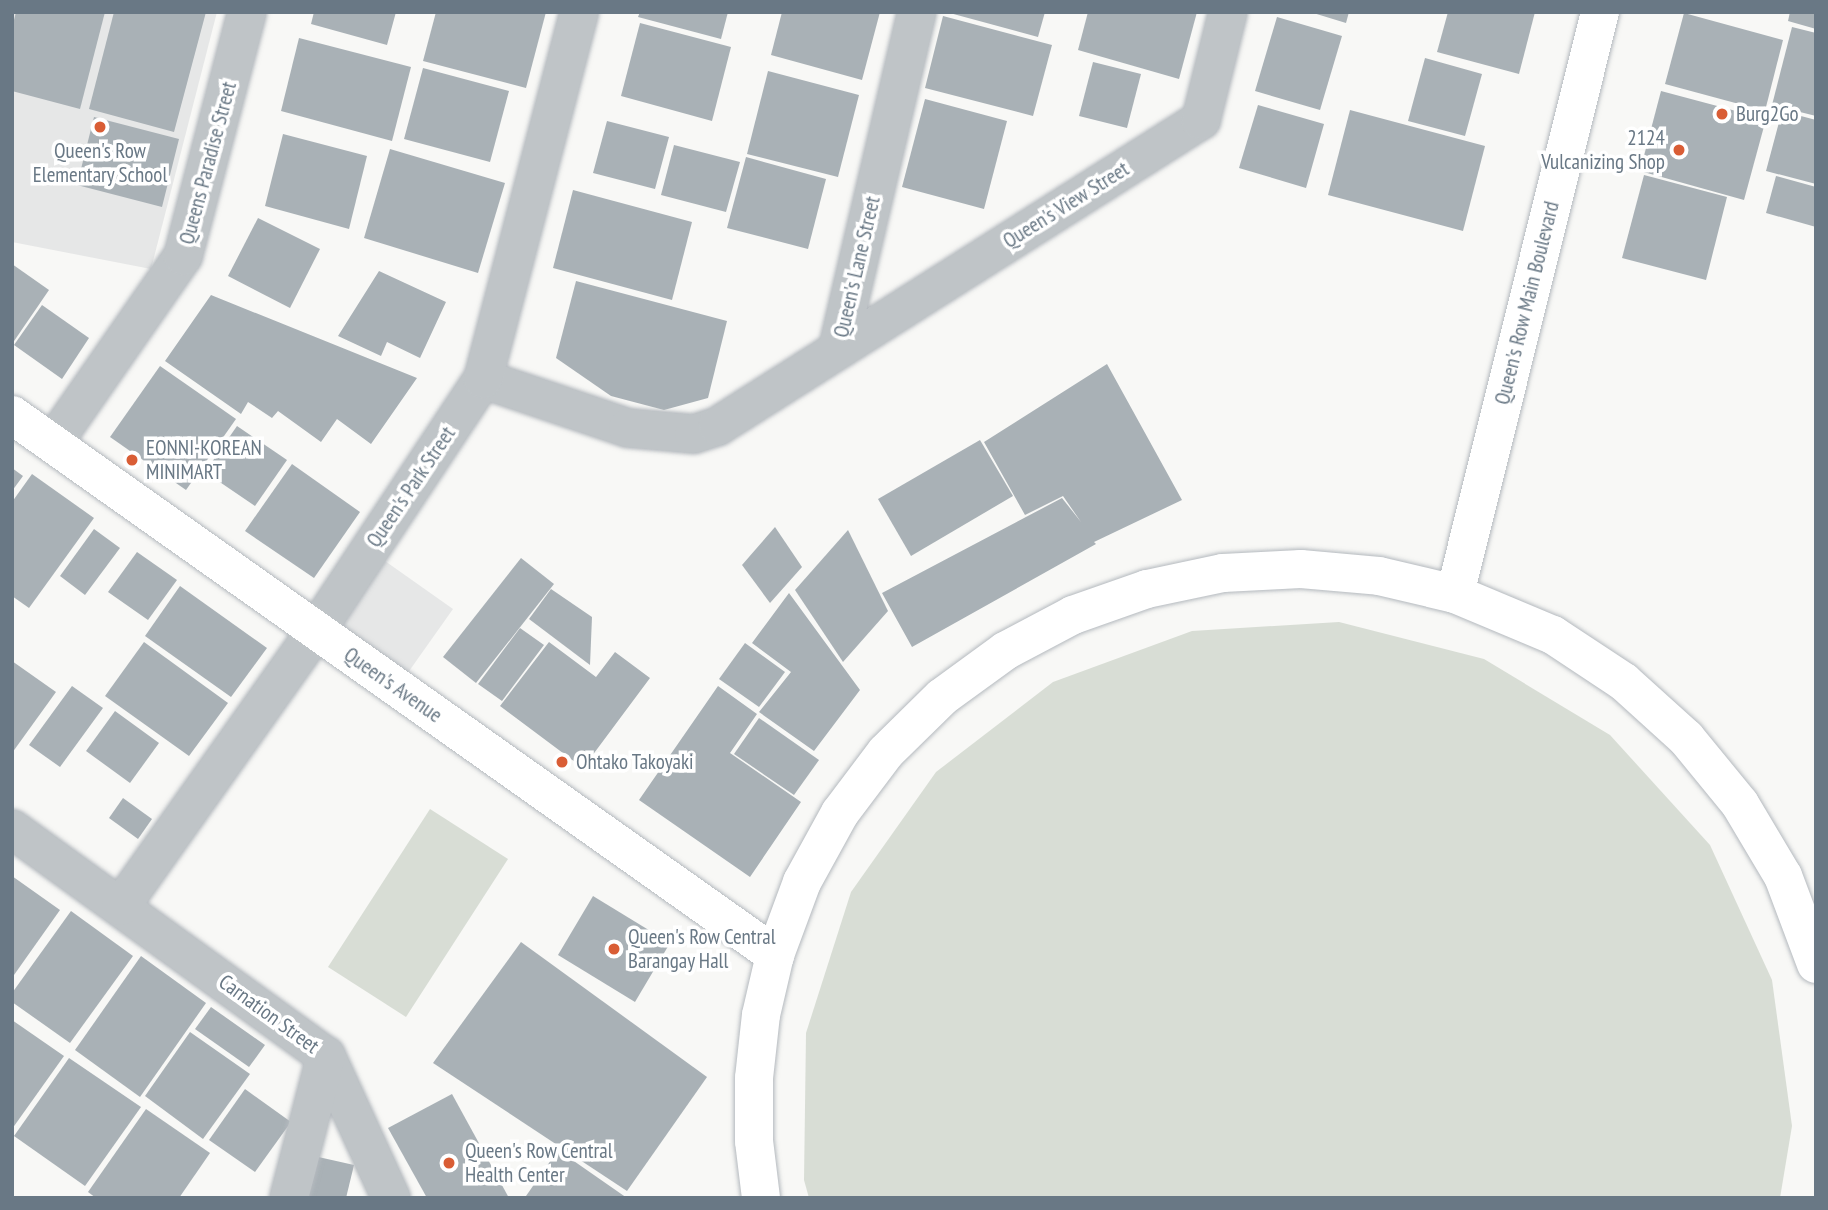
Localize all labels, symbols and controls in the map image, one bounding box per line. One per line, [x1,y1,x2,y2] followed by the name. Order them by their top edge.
[174,79,242,247] street label: Queens Paradise Street
[1736,101,1799,127] place label: Burg2Go
[1714,106,1730,122] marker: Burg2Go
[92,119,108,135] marker: Queen's Row Elementary School
[1541,125,1665,175] place label: 2124 Vulcanizing Shop
[32,138,168,188] place label: Queen's Row Elementary School
[1671,142,1687,158] marker: 2124 Vulcanizing Shop
[998,156,1134,254] street label: Queen's View Street
[829,194,885,340] street label: Queen's Lane Street
[1489,199,1565,407] street label: Queen's Row Main Boulevard
[361,422,461,552] street label: Queen's Park Street
[146,435,262,485] place label: EONNI-KOREAN MINIMART
[124,452,140,468] marker: EONNI-KOREAN MINIMART
[339,642,447,728] street label: Queen's Avenue
[576,749,694,775] place label: Ohtako Takoyaki
[554,754,570,770] marker: Ohtako Takoyaki
[628,924,776,974] place label: Queen's Row Central Barangay Hall
[606,941,622,957] marker: Queen's Row Central Barangay Hall
[214,969,324,1059] street label: Carnation Street
[465,1138,613,1188] place label: Queen's Row Central Health Center
[439,1153,459,1173] marker: Queen's Row Central Health Center

